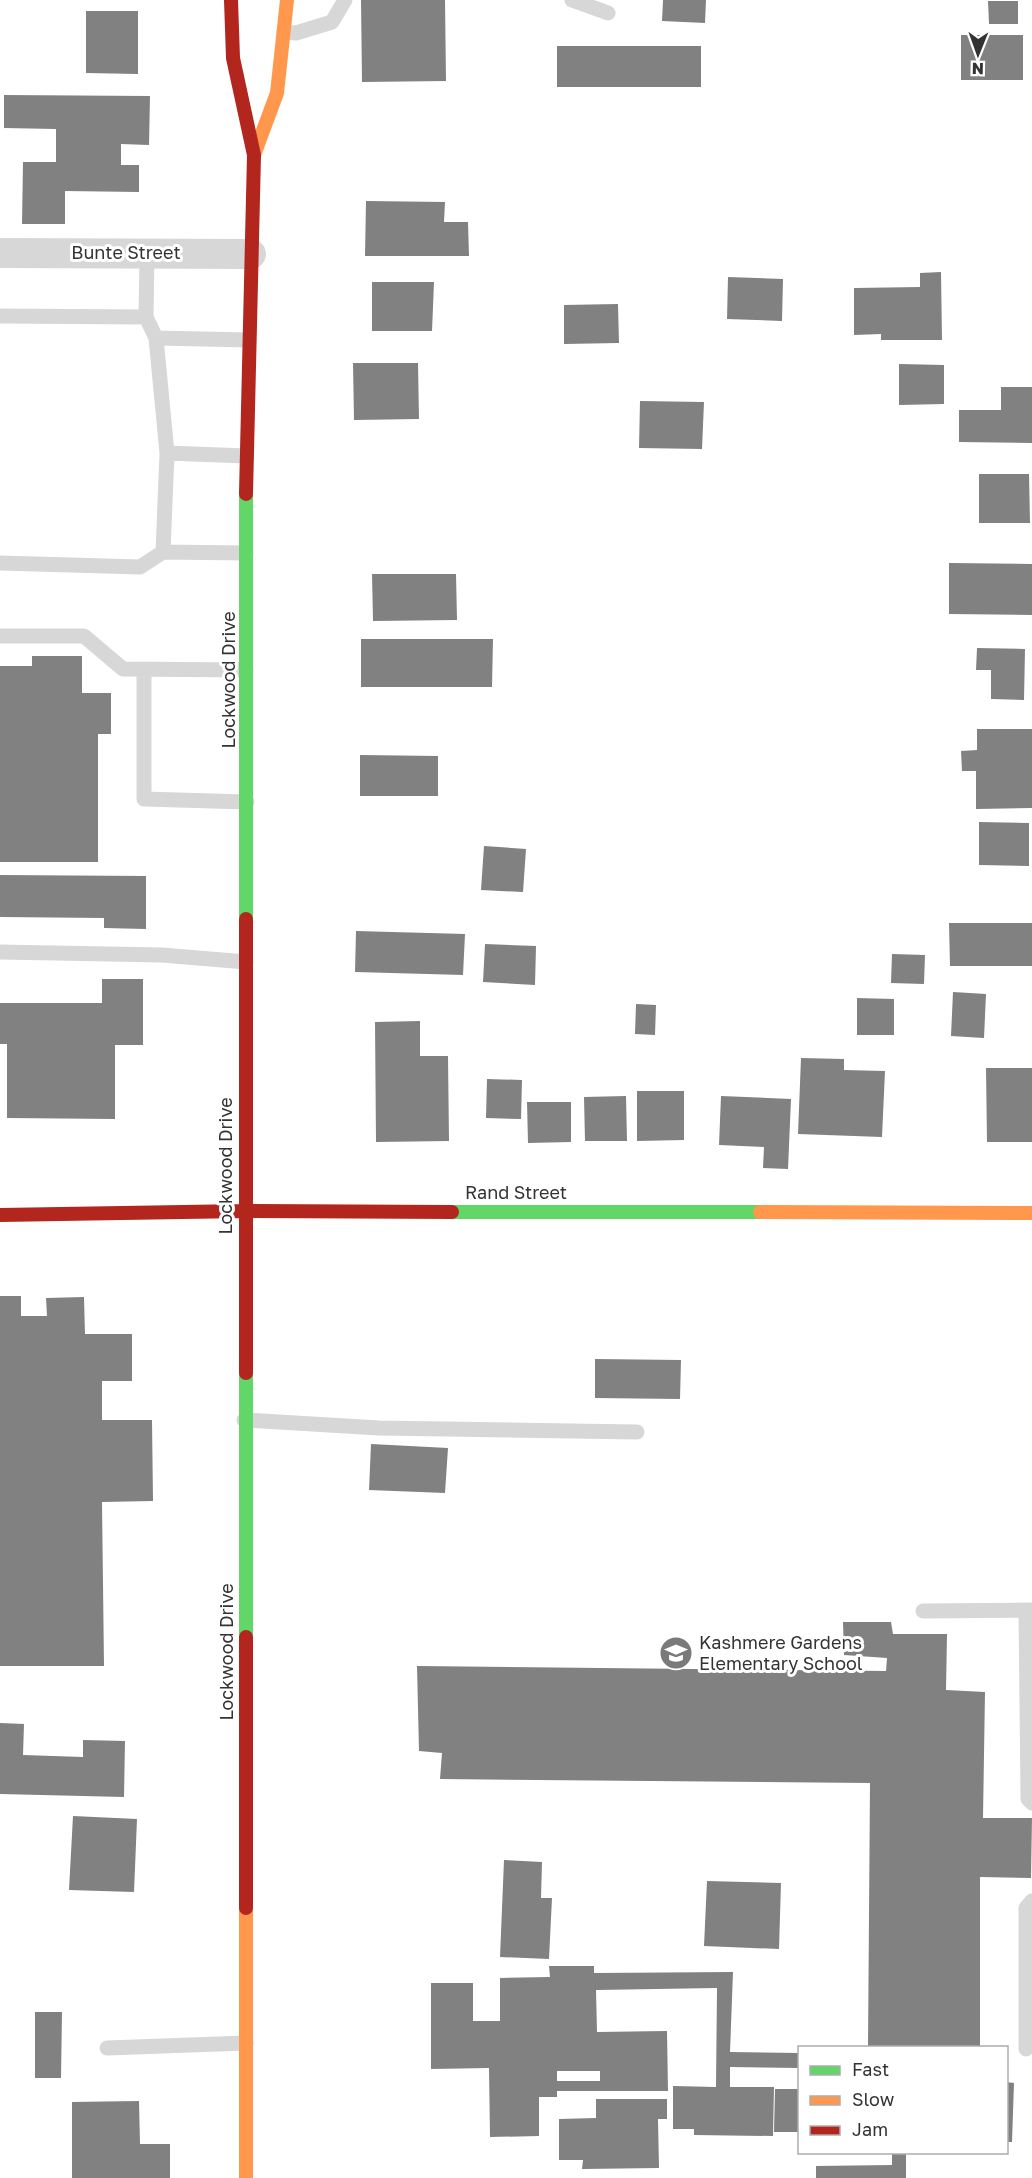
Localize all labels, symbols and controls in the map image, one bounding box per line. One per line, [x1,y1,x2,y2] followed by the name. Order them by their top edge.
[948,24,1008,84] north arrow
[971,59,984,79] text: N
[71,241,181,263] street label: Bunte Street
[217,611,239,749] street label: Lockwood Drive
[214,1097,236,1235] street label: Lockwood Drive
[465,1181,567,1203] street label: Rand Street
[215,1583,237,1721] street label: Lockwood Drive
[699,1631,863,1674] place label: Kashmere Gardens Elementary School
[658,1635,694,1671] school or university icon: Kashmere Gardens Elementary School
[798,2046,1008,2154] legend
[852,2058,889,2080] text: Fast
[852,2088,895,2110] text: Slow
[852,2118,888,2140] text: Jam

